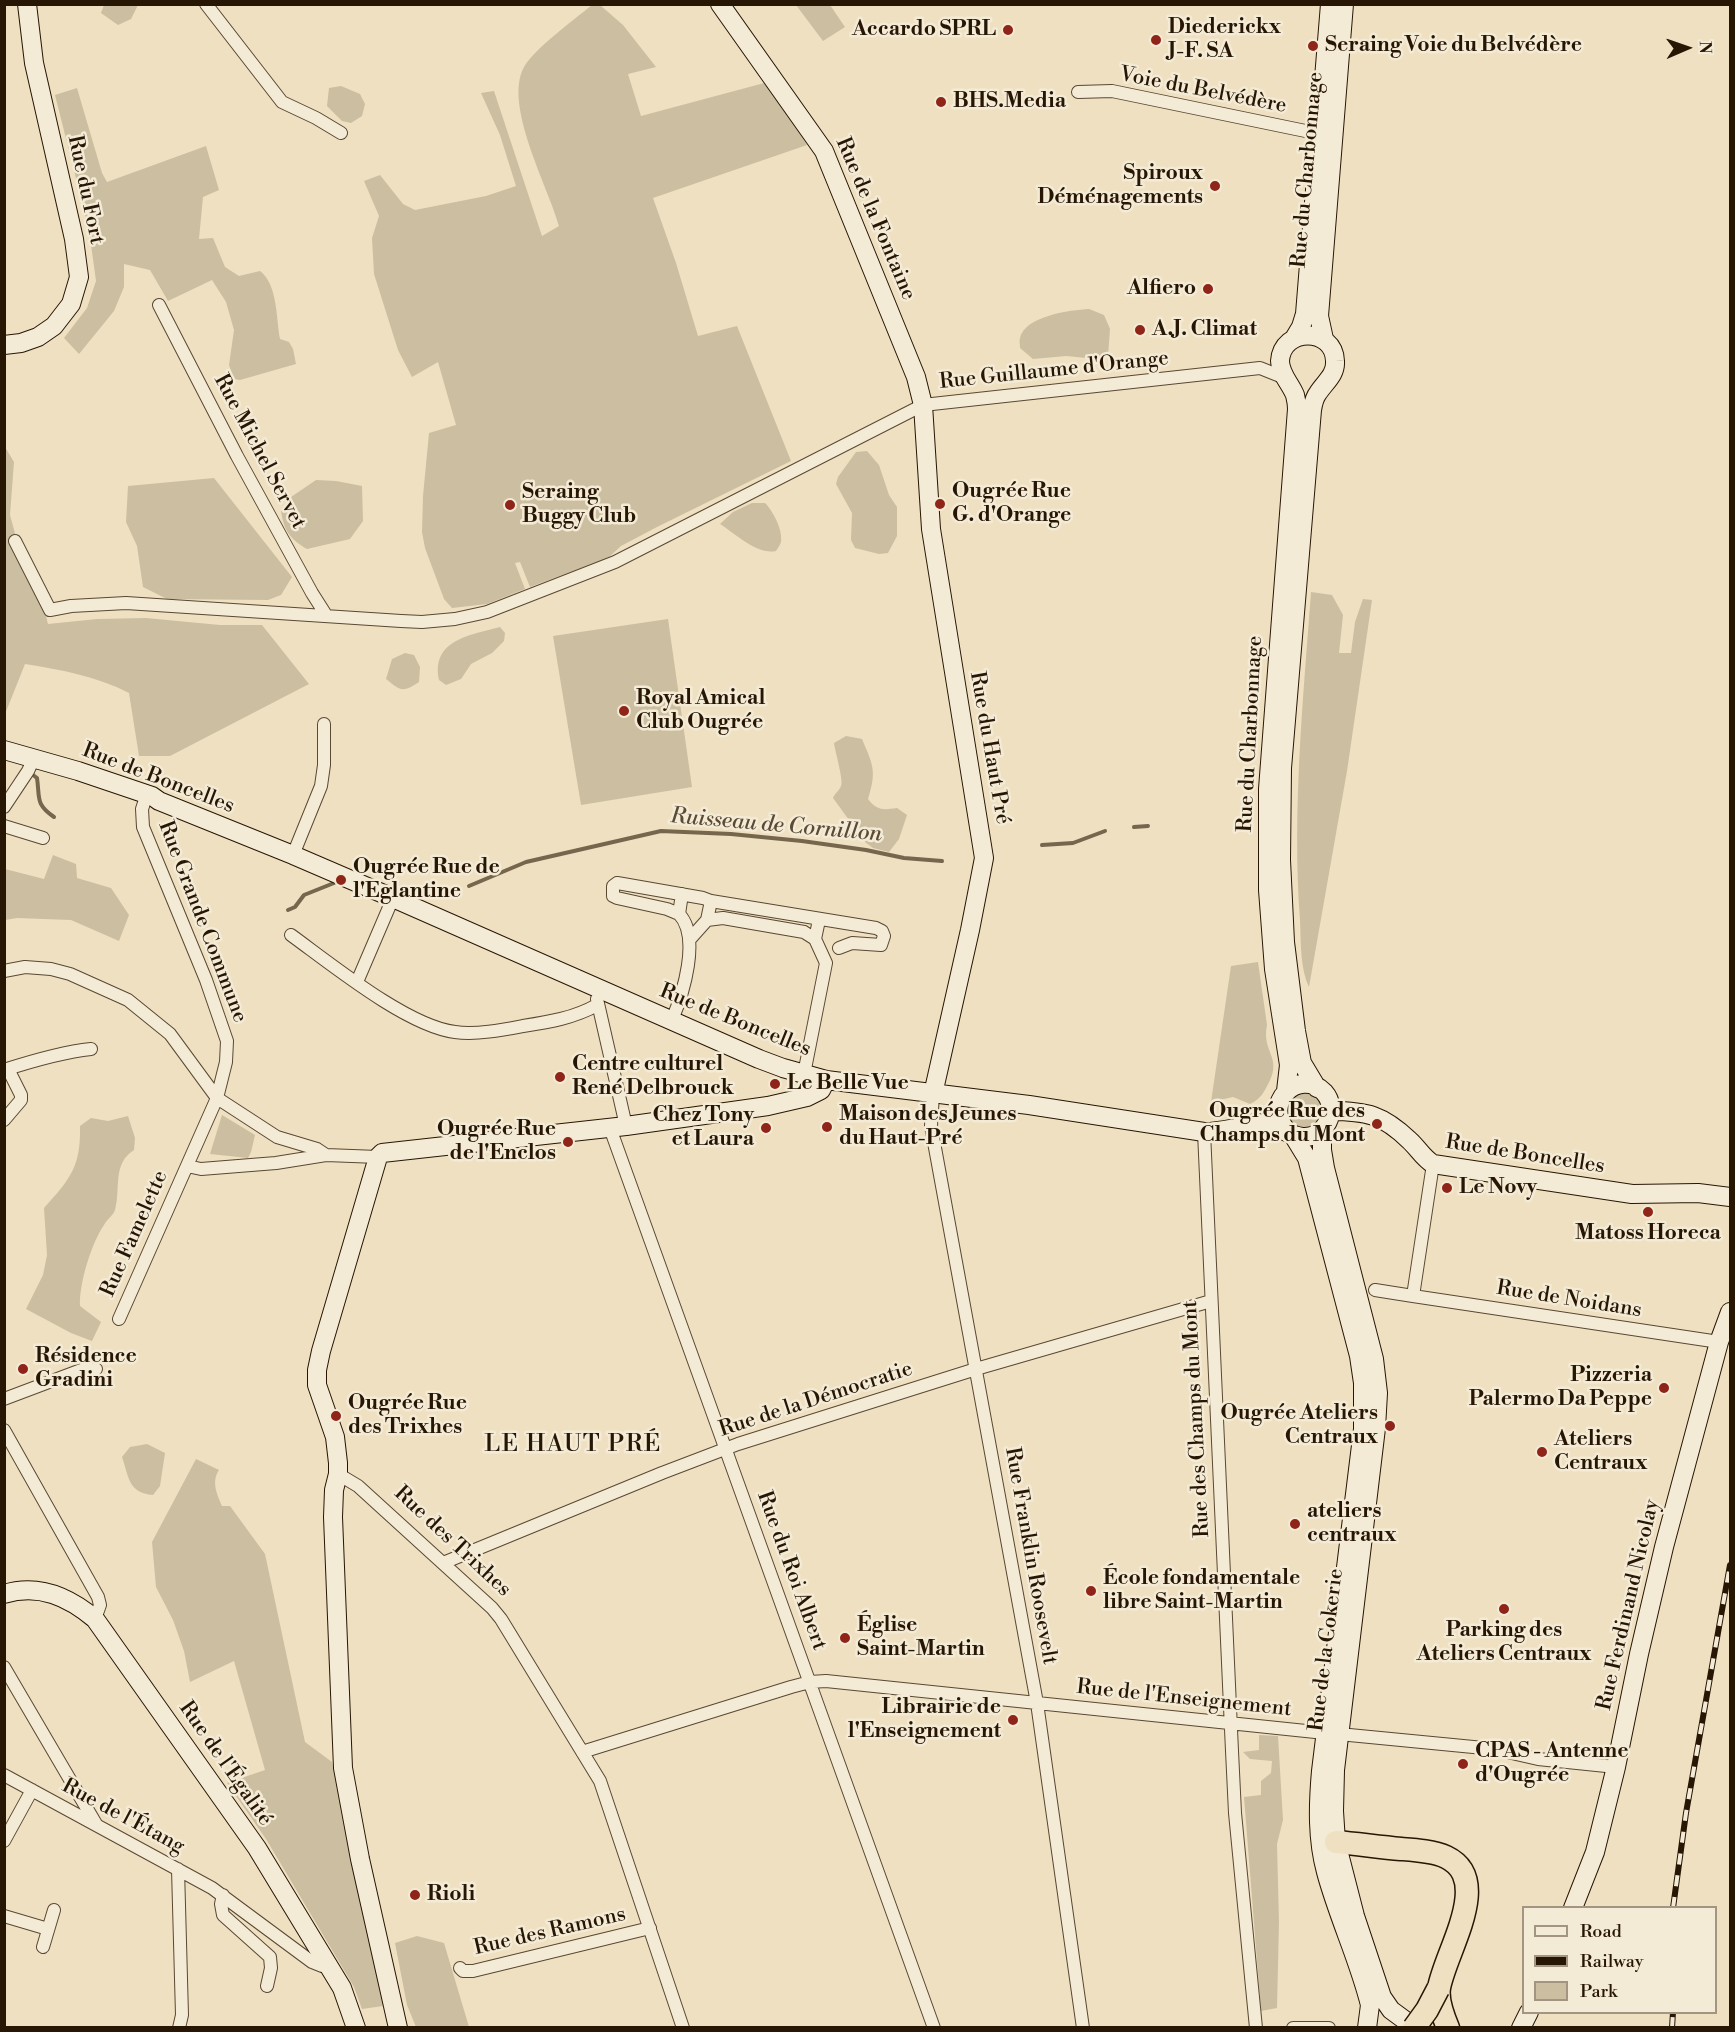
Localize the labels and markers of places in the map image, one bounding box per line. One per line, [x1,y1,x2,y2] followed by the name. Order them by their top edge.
[1168,15,1281,65] place label: Diederickx J-F. SA
[852,17,996,43] place label: Accardo SPRL
[1001,23,1015,37] marker: Accardo SPRL
[1149,33,1163,47] marker: Diederickx J-F. SA
[1325,33,1582,59] place label: Seraing Voie du Belvédère
[1306,39,1320,53] marker: Seraing Voie du Belvédère
[953,89,1066,115] place label: BHS.Media
[934,95,948,109] marker: BHS.Media
[1037,161,1203,211] place label: Spiroux Déménagements
[1208,179,1222,193] marker: Spiroux Déménagements
[1127,276,1196,302] place label: Alfiero
[1201,282,1215,296] marker: Alfiero
[1152,317,1257,343] place label: A.J. Climat
[1133,323,1147,337] marker: A.J. Climat
[952,479,1071,529] place label: Ougrée Rue G. d'Orange
[522,480,636,530] place label: Seraing Buggy Club
[933,497,947,511] marker: Ougrée Rue G. d'Orange
[503,498,517,512] marker: Seraing Buggy Club
[636,686,765,736] place label: Royal Amical Club Ougrée
[617,704,631,718] marker: Royal Amical Club Ougrée
[353,855,500,905] place label: Ougrée Rue de l'Eglantine
[334,873,348,887] marker: Ougrée Rue de l'Eglantine
[572,1052,734,1102] place label: Centre culturel René Delbrouck
[553,1070,567,1084] marker: Centre culturel René Delbrouck
[787,1071,909,1097] place label: Le Belle Vue
[768,1077,782,1091] marker: Le Belle Vue
[1199,1099,1365,1149] place label: Ougrée Rue des Champs du Mont
[839,1102,1016,1152] place label: Maison des Jeunes du Haut-Pré
[652,1103,754,1153] place label: Chez Tony et Laura
[437,1117,556,1167] place label: Ougrée Rue de l'Enclos
[1370,1117,1384,1131] marker: Ougrée Rue des Champs du Mont
[820,1120,834,1134] marker: Maison des Jeunes du Haut-Pré
[759,1121,773,1135] marker: Chez Tony et Laura
[561,1135,575,1149] marker: Ougrée Rue de l'Enclos
[1459,1175,1537,1201] place label: Le Novy
[1440,1181,1454,1195] marker: Le Novy
[1641,1205,1655,1219] marker: Matoss Horeca
[1575,1221,1721,1247] place label: Matoss Horeca
[35,1344,137,1394] place label: Résidence Gradini
[16,1362,30,1376] marker: Résidence Gradini
[1469,1363,1652,1413] place label: Pizzeria Palermo Da Peppe
[1657,1381,1671,1395] marker: Pizzeria Palermo Da Peppe
[348,1391,467,1441] place label: Ougrée Rue des Trixhes
[1220,1401,1378,1451] place label: Ougrée Ateliers Centraux
[329,1409,343,1423] marker: Ougrée Rue des Trixhes
[1383,1419,1397,1433] marker: Ougrée Ateliers Centraux
[1554,1427,1647,1477] place label: Ateliers Centraux
[1535,1445,1549,1459] marker: Ateliers Centraux
[1307,1499,1396,1549] place label: ateliers centraux
[1288,1517,1302,1531] marker: ateliers centraux
[1103,1566,1300,1616] place label: École fondamentale libre Saint-Martin
[1084,1584,1098,1598] marker: École fondamentale libre Saint-Martin
[1497,1602,1511,1616] marker: Parking des Ateliers Centraux
[857,1613,985,1663] place label: Église Saint-Martin
[1417,1618,1591,1668] place label: Parking des Ateliers Centraux
[838,1631,852,1645] marker: Église Saint-Martin
[848,1695,1001,1745] place label: Librairie de l'Enseignement
[1006,1713,1020,1727] marker: Librairie de l'Enseignement
[1475,1739,1628,1789] place label: CPAS - Antenne d'Ougrée
[1456,1757,1470,1771] marker: CPAS - Antenne d'Ougrée
[427,1882,475,1908] place label: Rioli
[408,1888,422,1902] marker: Rioli

